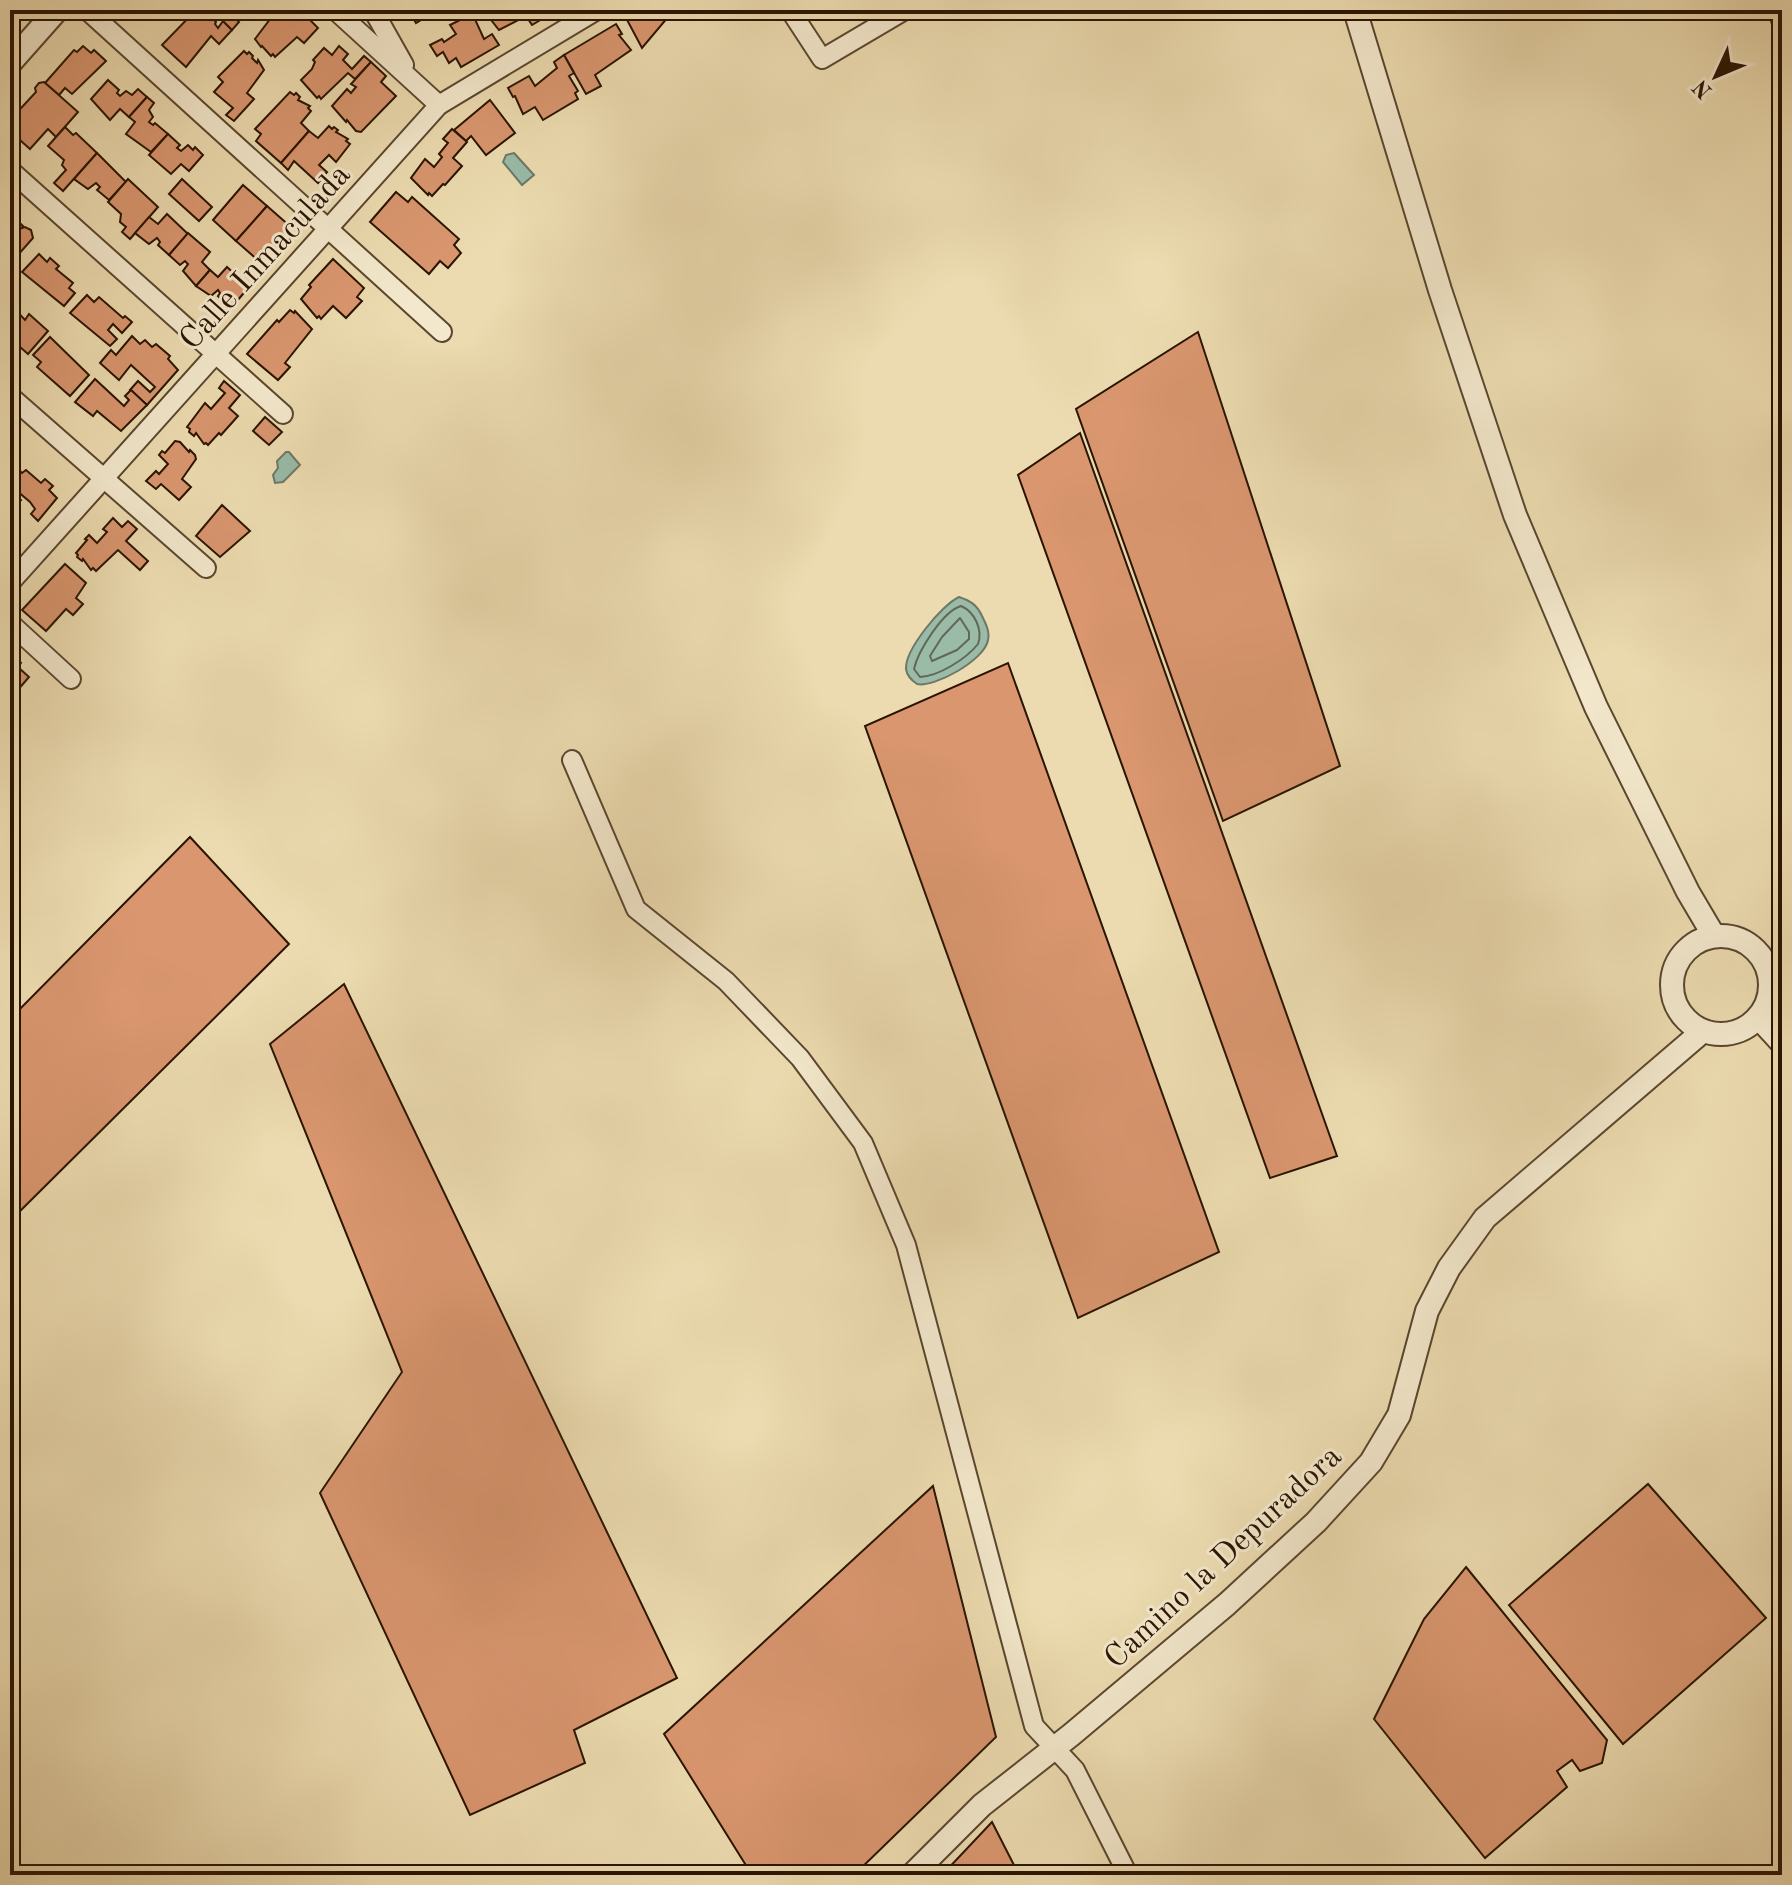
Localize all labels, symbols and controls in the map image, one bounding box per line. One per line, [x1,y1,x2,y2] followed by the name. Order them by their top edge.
[1676,36,1756,116] north arrow
[1689,75,1717,102] text: N
[175,159,358,357] street label: Calle Inmaculada
[1100,1440,1349,1676] street label: Camino la Depuradora

